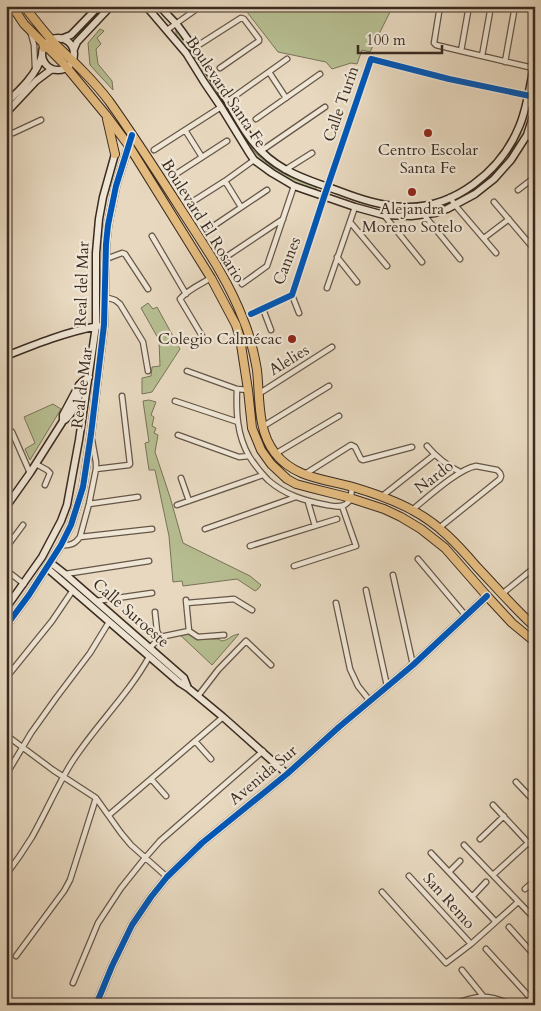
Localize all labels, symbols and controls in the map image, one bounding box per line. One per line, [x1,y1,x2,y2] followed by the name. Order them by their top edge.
[358,22,442,54] scale bar
[366,30,406,50] text: 100 m
[181,32,271,152] street label: Boulevard Santa Fe
[318,63,364,145] street label: Calle Turín
[422,127,434,139] marker: Centro Escolar Santa Fe
[378,139,478,179] place label: Centro Escolar Santa Fe
[156,155,250,288] street label: Boulevard El Rosario
[406,186,418,198] marker: Alejandra Moreno Sotelo
[362,198,463,238] place label: Alejandra Moreno Sotelo
[268,234,306,288] street label: Cannes
[70,241,94,327] street label: Real del Mar
[158,328,282,350] place label: Colegio Calmécac
[286,333,298,345] marker: Colegio Calmécac
[265,339,313,381] street label: Alelies
[66,346,98,430] street label: Real de Mar
[410,455,458,499] street label: Nardo
[88,574,174,652] street label: Calle Suroeste
[224,740,302,810] street label: Avenida Sur
[418,868,480,934] street label: San Remo

